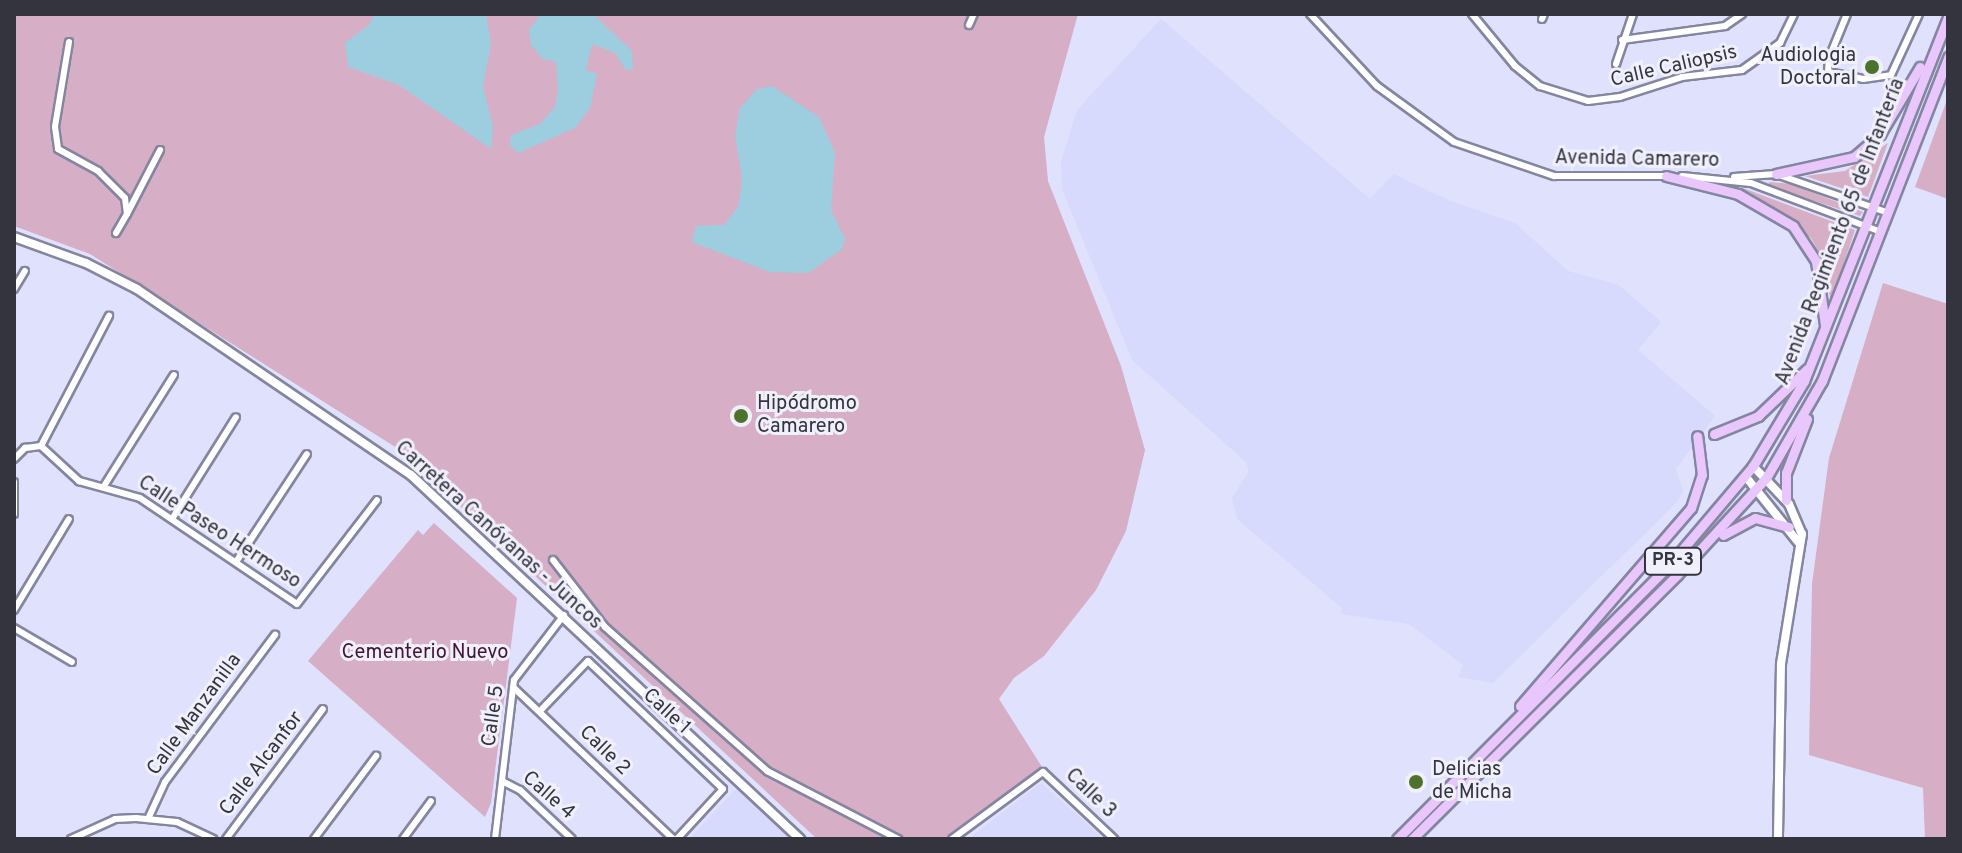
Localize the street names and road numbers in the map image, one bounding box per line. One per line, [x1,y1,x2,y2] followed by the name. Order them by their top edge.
[1608,41,1740,93] street label: Calle Caliopsis
[1771,75,1911,389] street label: Avenida Regimiento 65 de Infantería
[1554,147,1720,173] street label: Avenida Camarero
[390,437,606,635] street label: Carretera Canóvanas - Juncos
[133,471,305,595] street label: Calle Paseo Hermoso
[1643,547,1703,575] road number: PR-3
[143,649,247,781] street label: Calle Manzanilla
[478,684,510,748] street label: Calle 5
[637,684,695,740] street label: Calle 1
[215,707,309,821] street label: Calle Alcanfor
[573,721,635,781] street label: Calle 2
[1060,764,1120,824] street label: Calle 3
[517,767,579,825] street label: Calle 4

